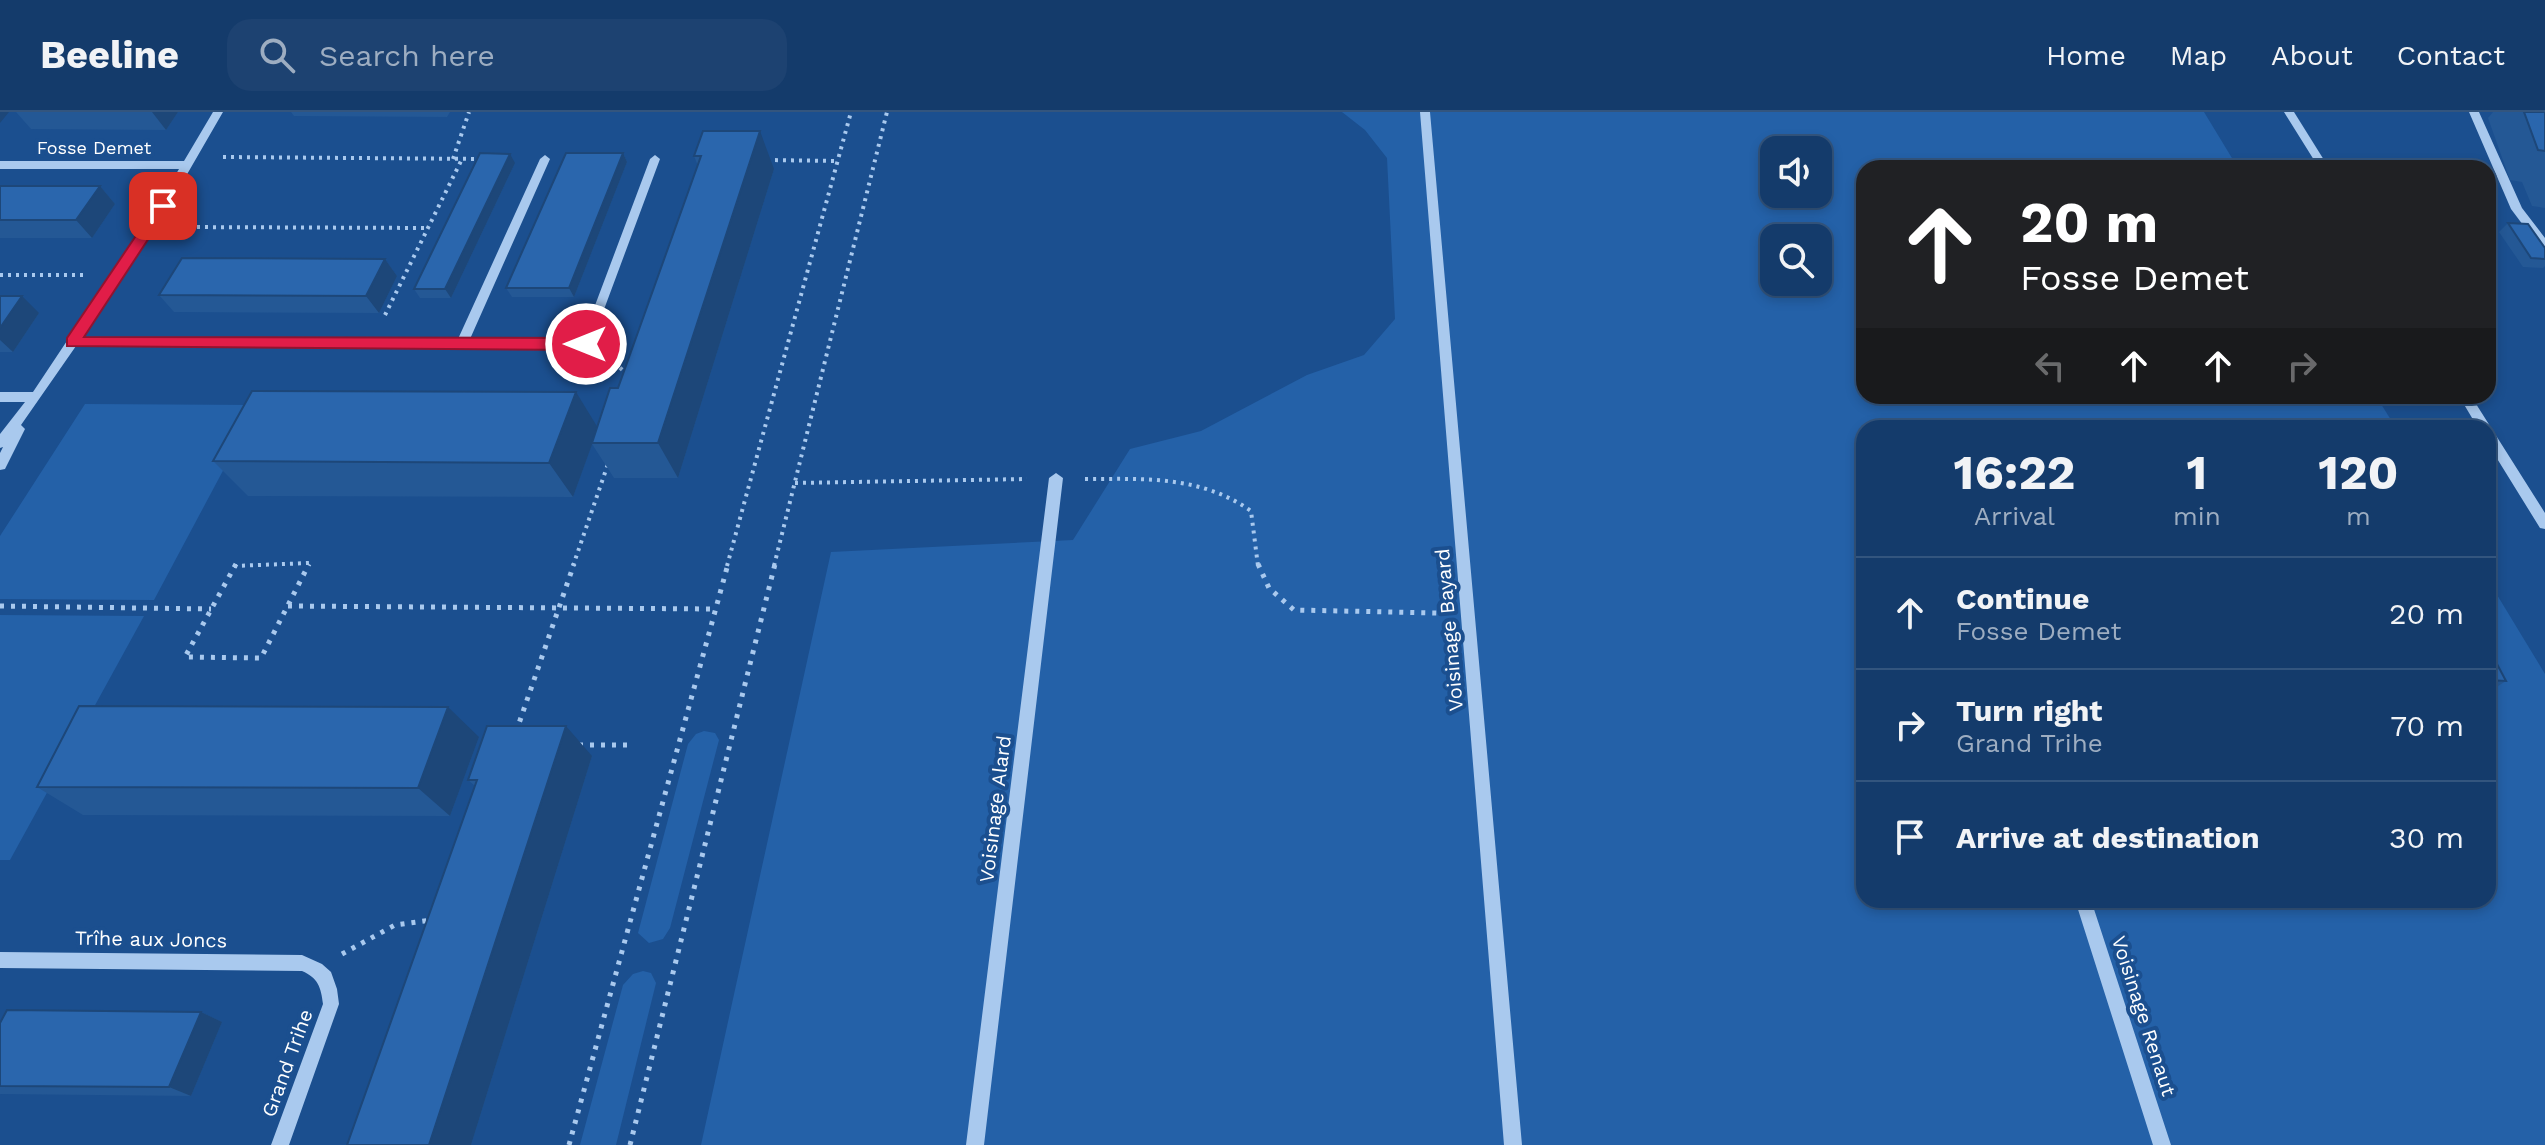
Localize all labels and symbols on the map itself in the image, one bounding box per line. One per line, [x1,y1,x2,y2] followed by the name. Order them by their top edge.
[37,137,152,158] street label: Fosse Demet
[129,172,197,240] pin
[544,302,628,386] position arrow
[1430,548,1468,712] street label: Voisinage Bayard
[974,734,1016,884] street label: Voisinage Alard
[75,926,227,952] street label: Trîhe aux Joncs
[2107,933,2181,1100] street label: Voisinage Renaut
[256,1006,318,1120] street label: Grand Trihe

